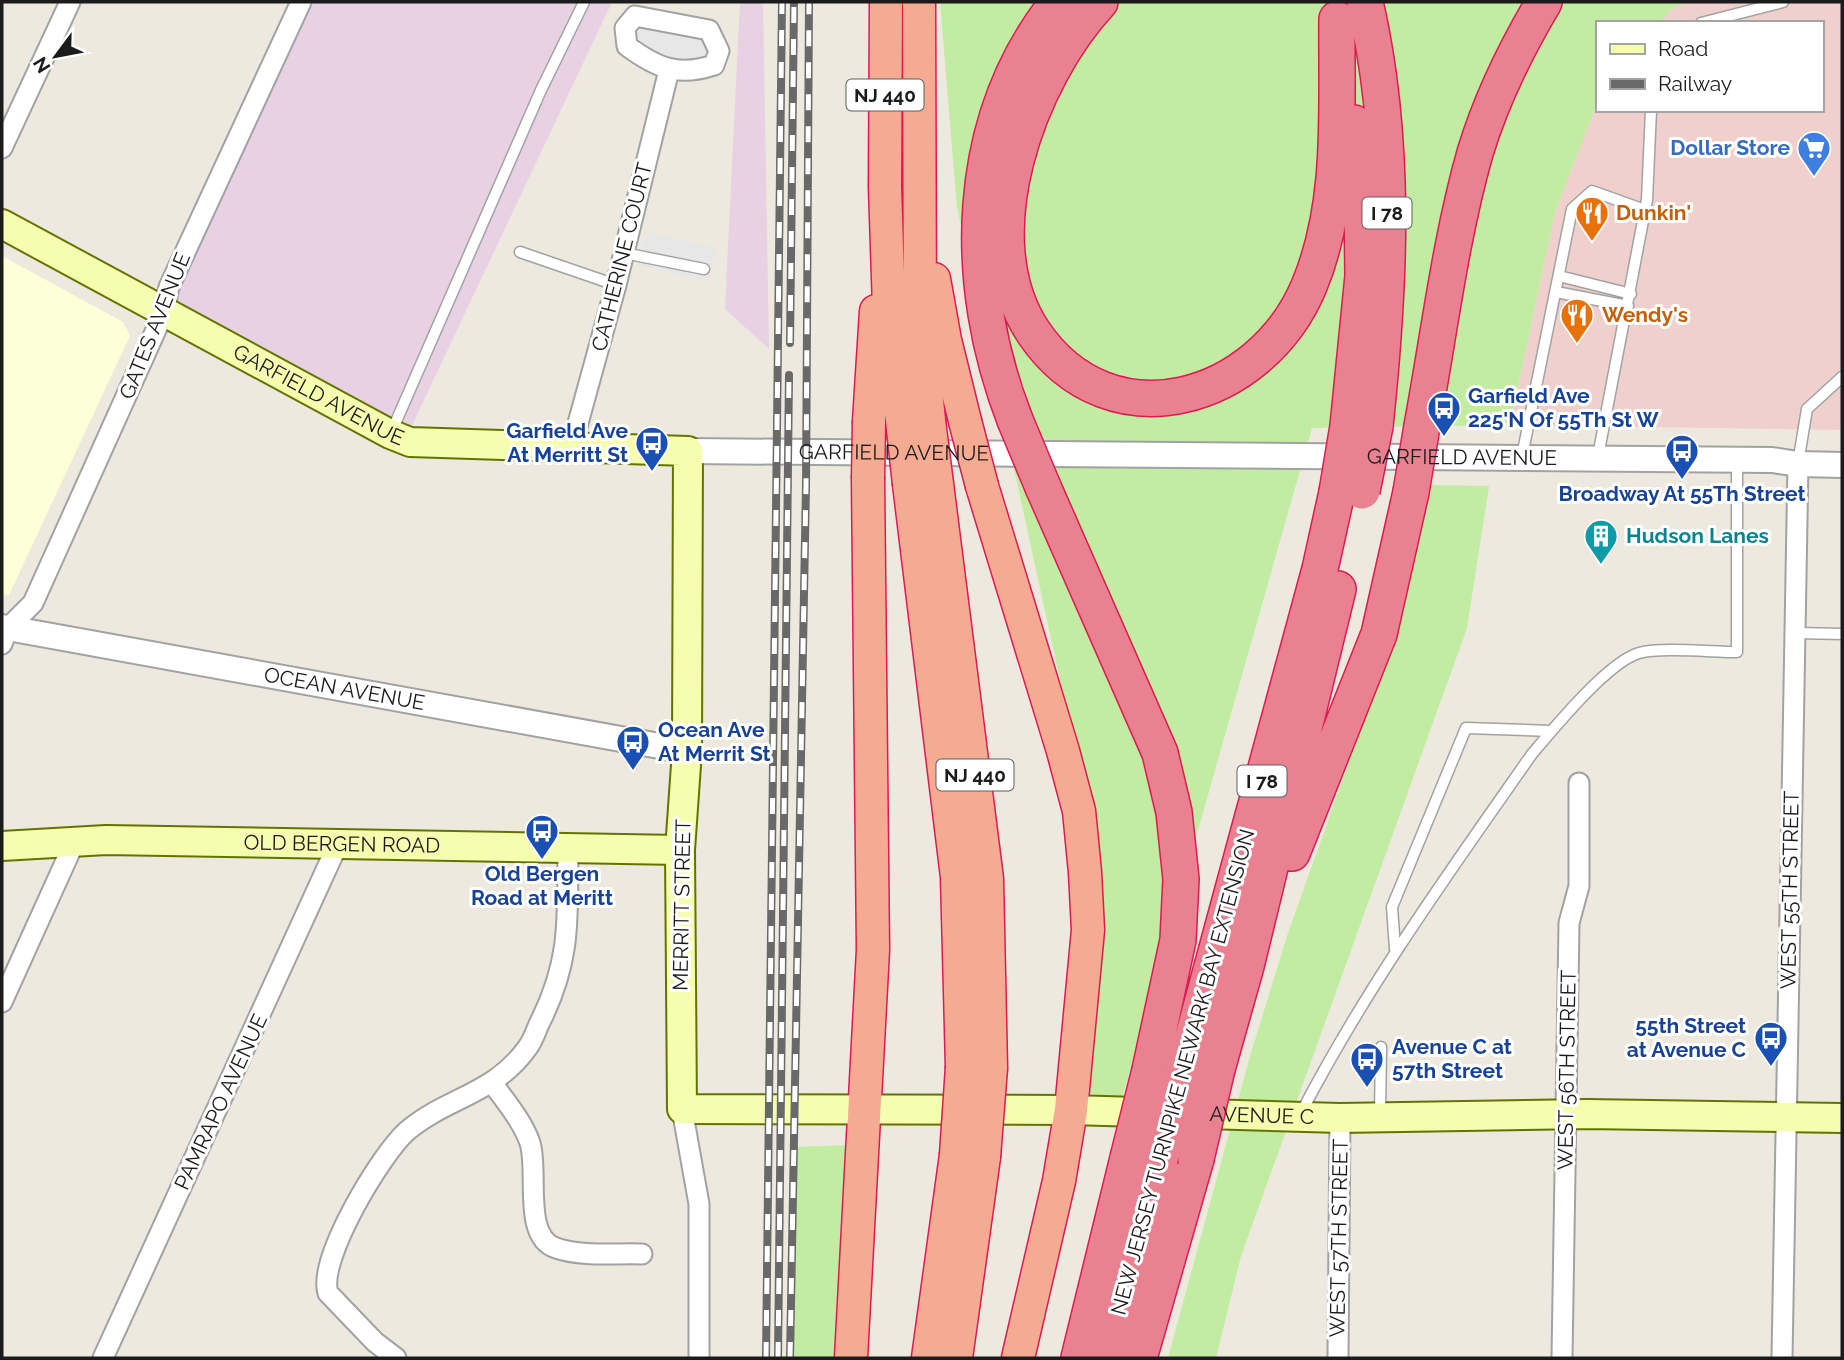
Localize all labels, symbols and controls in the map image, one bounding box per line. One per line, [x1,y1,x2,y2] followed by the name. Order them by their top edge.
[21,21,91,91] north arrow
[1596,21,1823,112] legend
[1658,36,1708,61] text: Road
[28,53,55,77] text: N
[1658,71,1732,96] text: Railway
[846,80,924,110] road number: NJ 440
[1795,129,1833,178] supermarket icon: Dollar Store
[1670,135,1790,160] place label: Dollar Store
[586,160,657,354] street label: CATHERINE COURT
[1573,194,1611,243] restaurant icon: Dunkin'
[1362,197,1412,228] road number: I 78
[1616,200,1691,225] place label: Dunkin'
[114,249,195,403] street label: GATES AVENUE
[1558,296,1596,345] restaurant icon: Wendy's
[1602,302,1688,327] place label: Wendy's
[229,339,408,450] street label: GARFIELD AVENUE
[1468,383,1659,432] place label: Garfield Ave 225'N Of 55Th St W
[1425,389,1463,438] bus stop icon: Garfield Ave 225'N Of 55Th St W
[506,418,628,467] place label: Garfield Ave At Merritt St
[633,424,671,473] bus stop icon: Garfield Ave At Merritt St
[1663,432,1701,481] bus stop icon: Broadway At 55Th Street
[799,439,989,465] street label: GARFIELD AVENUE
[1367,444,1557,470] street label: GARFIELD AVENUE
[1558,481,1806,506] place label: Broadway At 55Th Street
[1582,517,1620,566] building icon: Hudson Lanes
[1626,523,1769,548] place label: Hudson Lanes
[262,662,427,715] street label: OCEAN AVENUE
[658,717,771,766] place label: Ocean Ave At Merrit St
[614,723,652,772] bus stop icon: Ocean Ave At Merrit St
[936,760,1014,790] road number: NJ 440
[1238,766,1286,796] road number: I 78
[1775,790,1804,989] street label: WEST 55TH STREET
[523,812,561,861] bus stop icon: Old Bergen Road at Meritt
[668,819,696,991] street label: MERRITT STREET
[1106,826,1260,1317] street label: NEW JERSEY TURNPIKE NEWARK BAY EXTENSION
[243,829,440,858] street label: OLD BERGEN ROAD
[471,861,613,910] place label: Old Bergen Road at Meritt
[1552,969,1581,1170] street label: WEST 56TH STREET
[169,1010,272,1194] street label: PAMRAPO AVENUE
[1627,1013,1746,1062] place label: 55th Street at Avenue C
[1752,1019,1790,1068] bus stop icon: 55th Street at Avenue C
[1392,1034,1512,1083] place label: Avenue C at 57th Street
[1348,1040,1386,1089] bus stop icon: Avenue C at 57th Street
[1209,1101,1314,1129] street label: AVENUE C
[1324,1138,1353,1337] street label: WEST 57TH STREET

